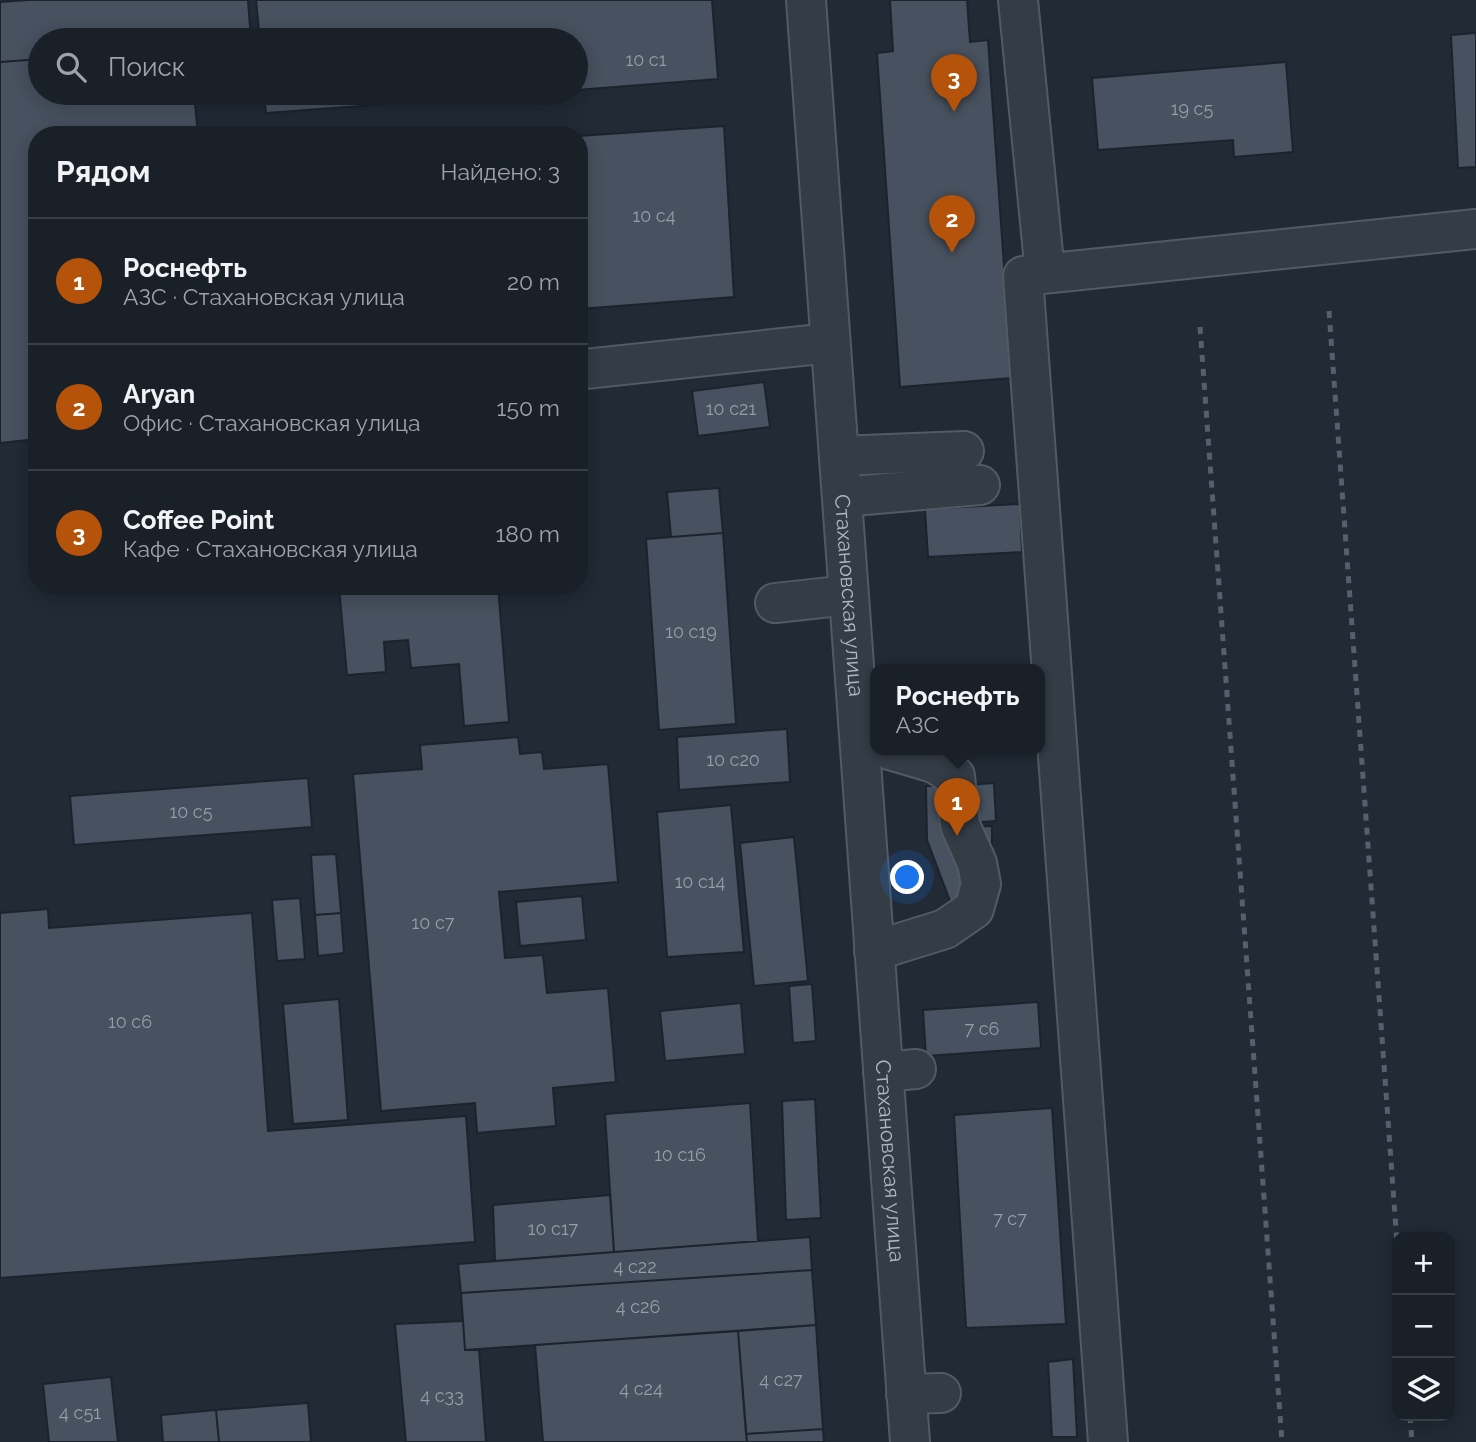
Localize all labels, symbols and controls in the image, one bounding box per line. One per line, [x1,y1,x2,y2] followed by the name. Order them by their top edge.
[28,28,588,105] search box
[52,48,90,86] icon: search
[626,49,667,70] house number: 10 с1
[108,52,185,82] text: Поиск
[931,54,977,112] pin: 3
[1171,98,1213,119] house number: 19 с5
[56,154,150,189] text: Рядом
[441,158,560,185] text: Найдено: 3
[929,195,975,253] pin: 2
[632,205,676,226] house number: 10 с4
[123,253,247,283] text: Роснефть
[73,268,85,295] text: 1
[507,268,560,295] text: 20 m
[123,283,405,310] text: АЗС · Стахановская улица
[123,379,195,409] text: Aryan
[73,394,85,421] text: 2
[497,394,560,421] text: 150 m
[706,398,756,419] house number: 10 с21
[123,409,421,436] text: Офис · Стахановская улица
[830,493,869,697] street label: Стахановская улица
[123,505,274,535] text: Coffee Point
[73,520,85,547] text: 3
[495,520,560,547] text: 180 m
[123,535,418,562] text: Кафе · Стахановская улица
[665,621,717,642] house number: 10 с19
[870,664,1045,755] popup
[896,681,1019,711] text: Роснефть
[896,711,939,738] text: АЗС
[706,749,760,770] house number: 10 с20
[934,778,980,836] pin: 1
[169,801,213,822] house number: 10 с5
[890,860,924,894] your location
[675,871,726,892] house number: 10 с14
[412,912,455,933] house number: 10 с7
[108,1011,152,1032] house number: 10 с6
[965,1018,1000,1039] house number: 7 с6
[870,1059,910,1263] street label: Стахановская улица
[654,1144,706,1165] house number: 10 с16
[993,1208,1027,1229] house number: 7 с7
[528,1218,579,1239] house number: 10 с17
[1392,1232,1455,1421] map controls
[1392,1232,1455,1295] button: +
[613,1256,657,1277] house number: 4 с22
[1392,1295,1455,1358] button: −
[616,1296,660,1317] house number: 4 с26
[1392,1358,1455,1421] button: layers
[759,1369,803,1390] house number: 4 с27
[619,1378,663,1399] house number: 4 с24
[420,1385,464,1406] house number: 4 с33
[59,1402,101,1423] house number: 4 с51

